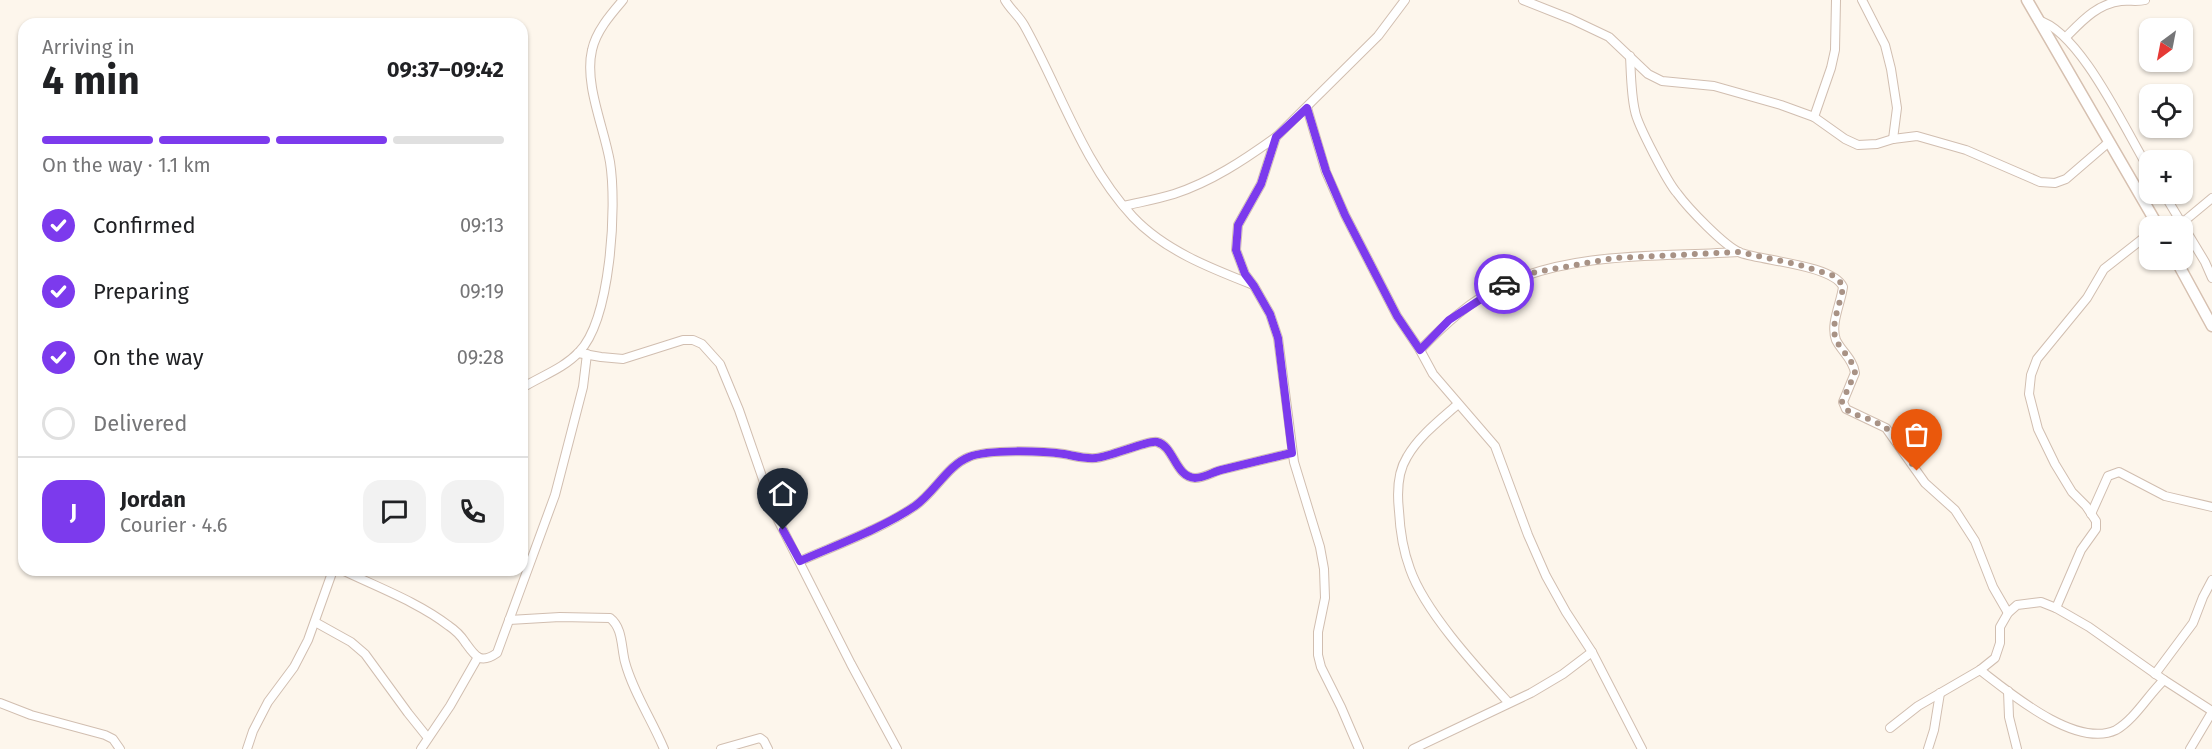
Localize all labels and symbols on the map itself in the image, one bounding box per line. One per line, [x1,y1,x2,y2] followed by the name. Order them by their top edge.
[2139,18,2193,72] north arrow
[1474,254,1534,314] courier
[1891,409,1942,471] pin
[757,468,808,530] pin

